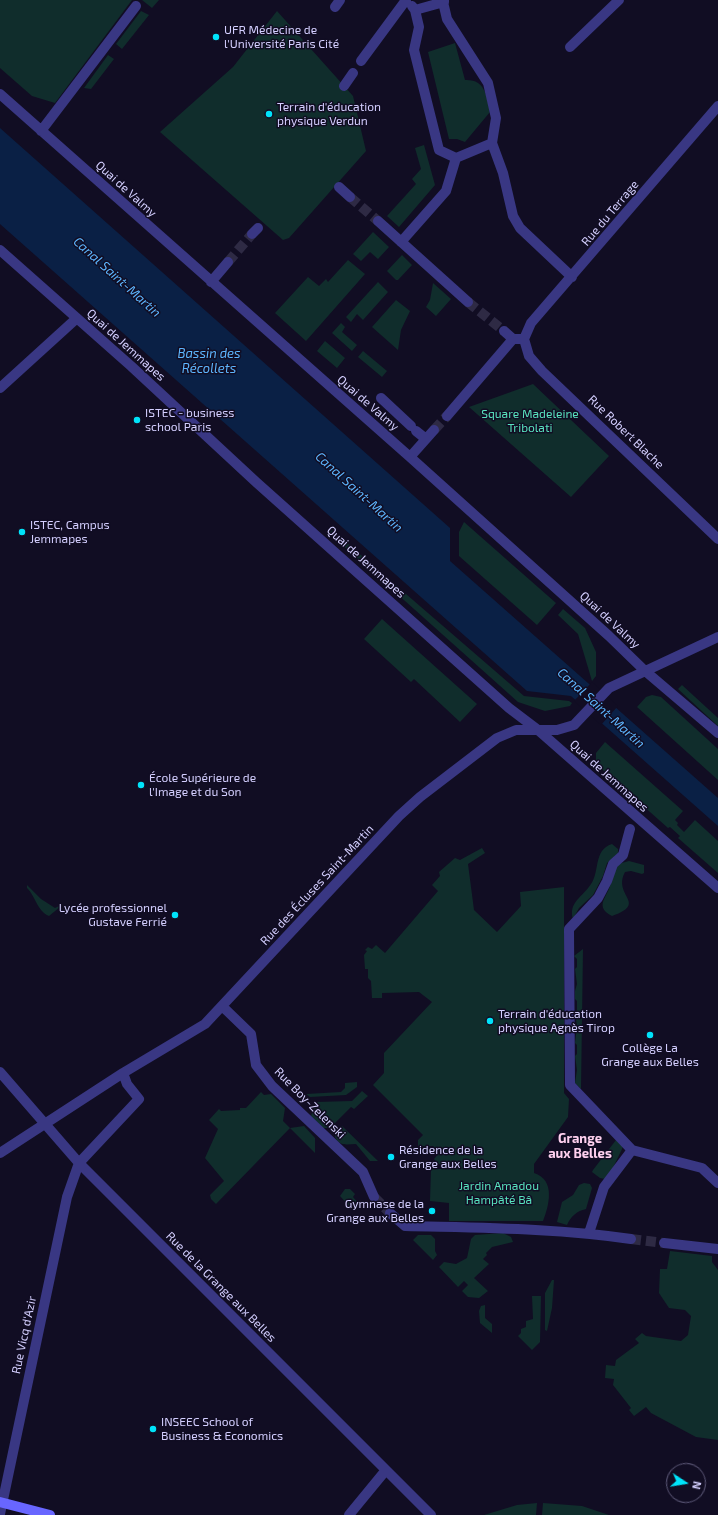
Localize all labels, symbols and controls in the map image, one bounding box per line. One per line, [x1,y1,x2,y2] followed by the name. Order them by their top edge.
[224,23,339,51] place label: UFR Médecine de l'Université Paris Cité
[211,32,221,42] marker: UFR Médecine de l'Université Paris Cité
[277,100,381,128] place label: Terrain d'éducation physique Verdun
[264,109,274,119] marker: Terrain d'éducation physique Verdun
[93,158,159,220] street label: Quai de Valmy
[578,177,642,249] street label: Rue du Terrage
[70,234,164,320] water label: Canal Saint-Martin
[84,306,168,384] street label: Quai de Jemmapes
[177,346,241,377] water label: Bassin des Récollets
[334,372,402,434] street label: Quai de Valmy
[585,392,667,472] street label: Rue Robert Blache
[145,406,234,434] place label: ISTEC - business school Paris
[481,407,579,435] park label: Square Madeleine Tribolati
[132,415,142,425] marker: ISTEC - business school Paris
[312,449,406,535] water label: Canal Saint-Martin
[30,518,110,546] place label: ISTEC, Campus Jemmapes
[324,523,408,601] street label: Quai de Jemmapes
[17,527,27,537] marker: ISTEC, Campus Jemmapes
[577,588,643,652] street label: Quai de Valmy
[554,665,648,751] water label: Canal Saint-Martin
[567,737,651,815] street label: Quai de Jemmapes
[149,771,256,799] place label: École Supérieure de l'Image et du Son
[136,780,146,790] marker: École Supérieure de l'Image et du Son
[257,822,377,948] street label: Rue des Écluses Saint-Martin
[59,901,167,929] place label: Lycée professionnel Gustave Ferrié
[170,910,180,920] marker: Lycée professionnel Gustave Ferrié
[498,1007,615,1035] place label: Terrain d'éducation physique Agnès Tirop
[485,1016,495,1026] marker: Terrain d'éducation physique Agnès Tirop
[645,1030,655,1040] marker: Collège La Grange aux Belles
[601,1041,699,1069] place label: Collège La Grange aux Belles
[271,1064,349,1142] street label: Rue Boy-Zelenski
[548,1131,612,1162] district label: Grange aux Belles
[399,1143,497,1171] place label: Résidence de la Grange aux Belles
[386,1152,396,1162] marker: Résidence de la Grange aux Belles
[459,1179,539,1207] park label: Jardin Amadou Hampâté Bâ
[326,1197,424,1225] place label: Gymnase de la Grange aux Belles
[427,1206,437,1216] marker: Gymnase de la Grange aux Belles
[163,1229,279,1345] street label: Rue de la Grange aux Belles
[9,1295,39,1375] street label: Rue Vicq d'Azir
[161,1415,283,1443] place label: INSEEC School of Business & Economics
[148,1424,158,1434] marker: INSEEC School of Business & Economics
[666,1463,706,1503] north arrow
[690,1480,704,1491] text: N

